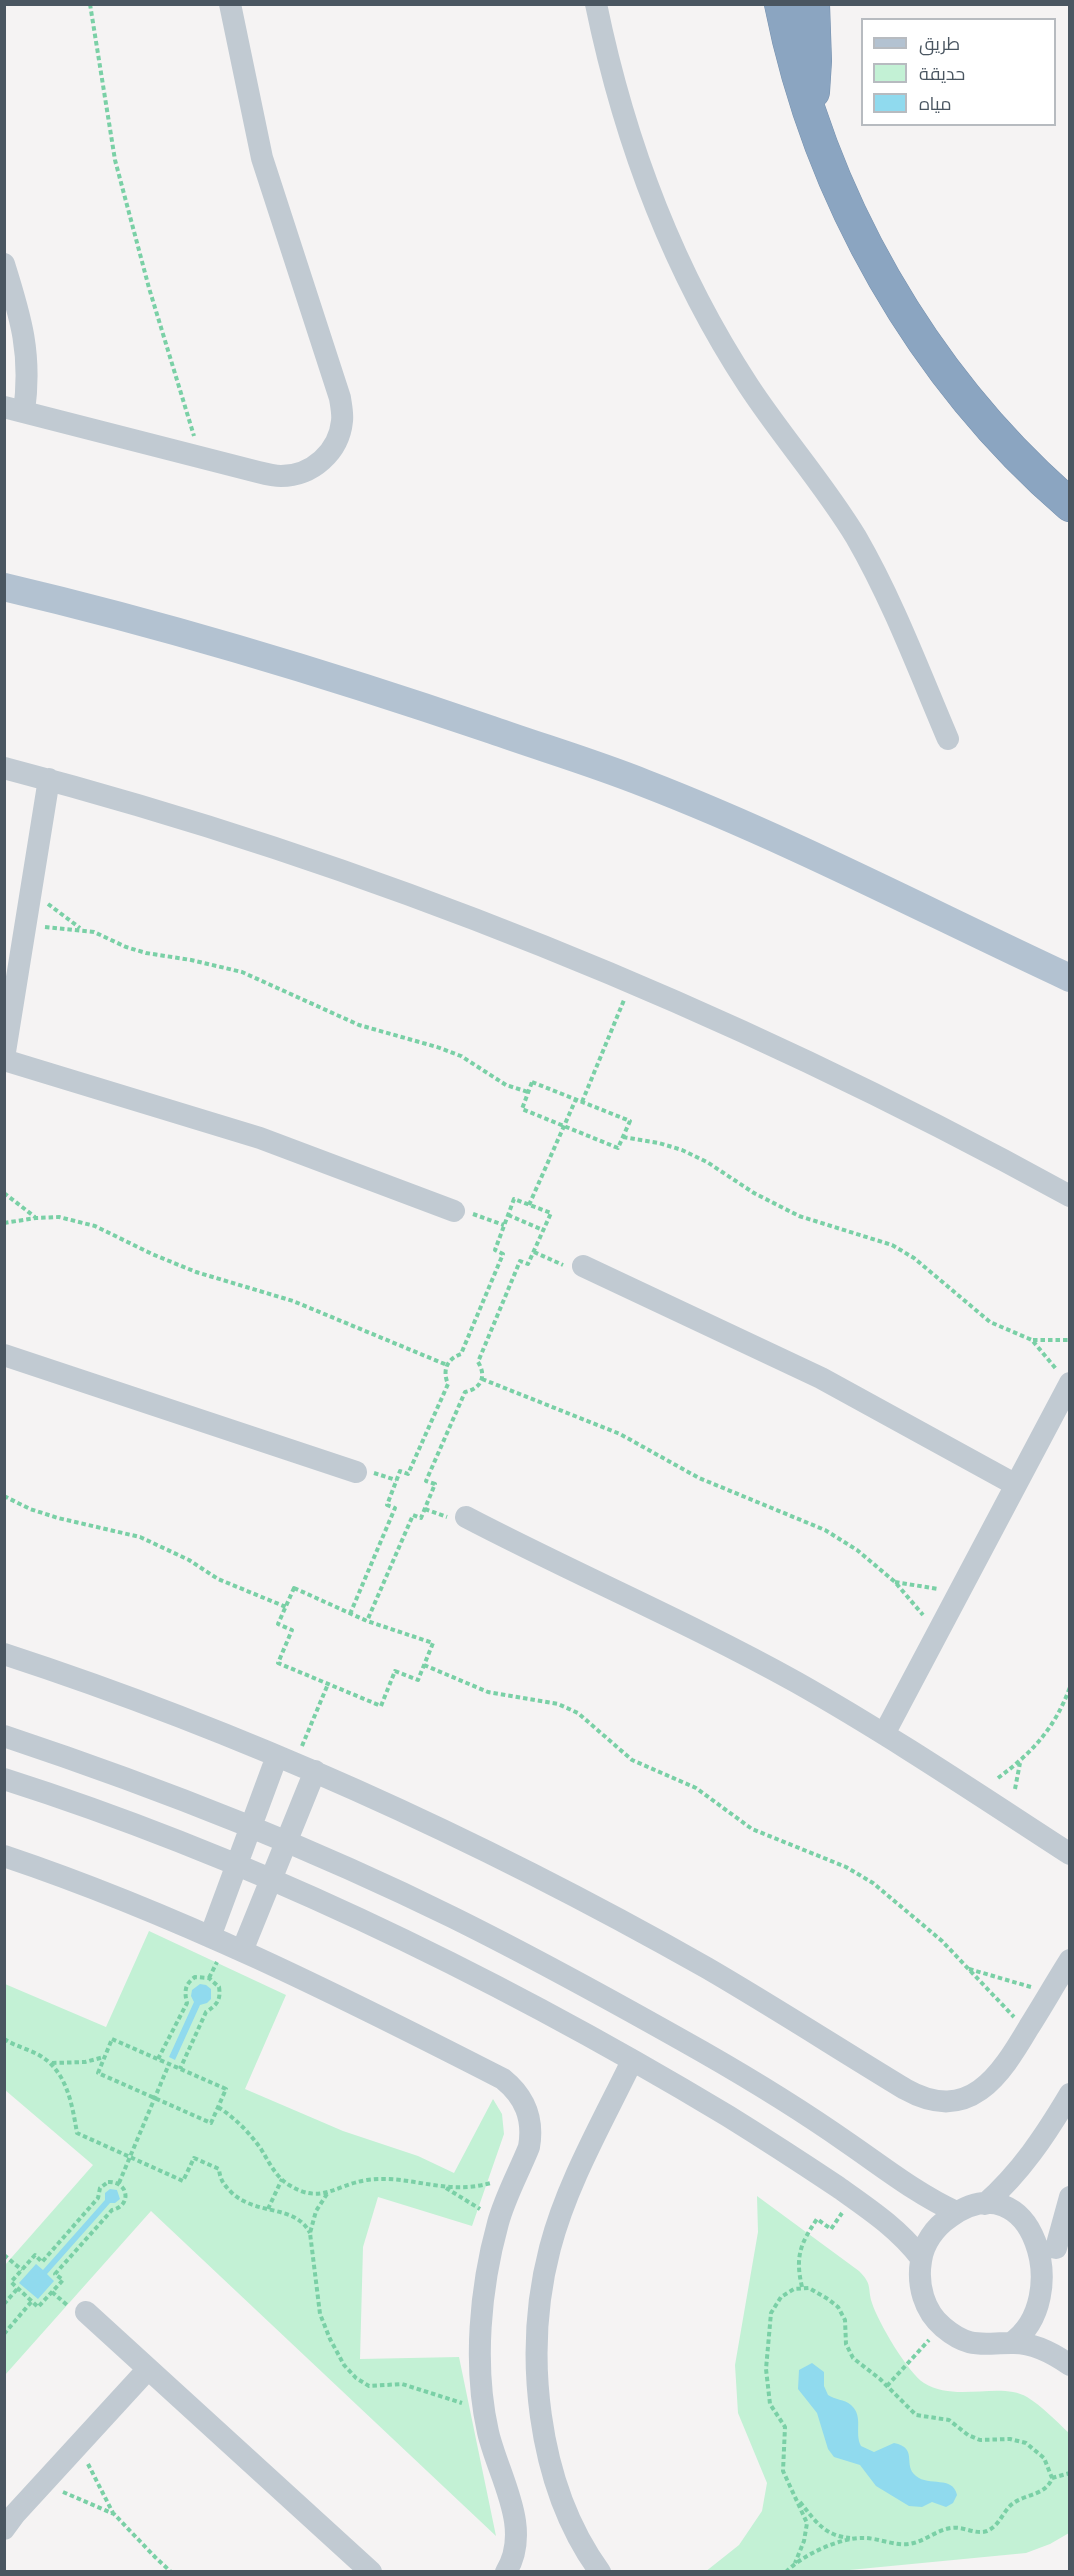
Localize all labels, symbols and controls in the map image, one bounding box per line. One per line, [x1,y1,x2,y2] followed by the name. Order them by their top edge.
[861,18,1056,126] legend
[919,34,960,54] text: طريق
[919,64,965,84] text: حديقة
[919,94,952,114] text: مياه

